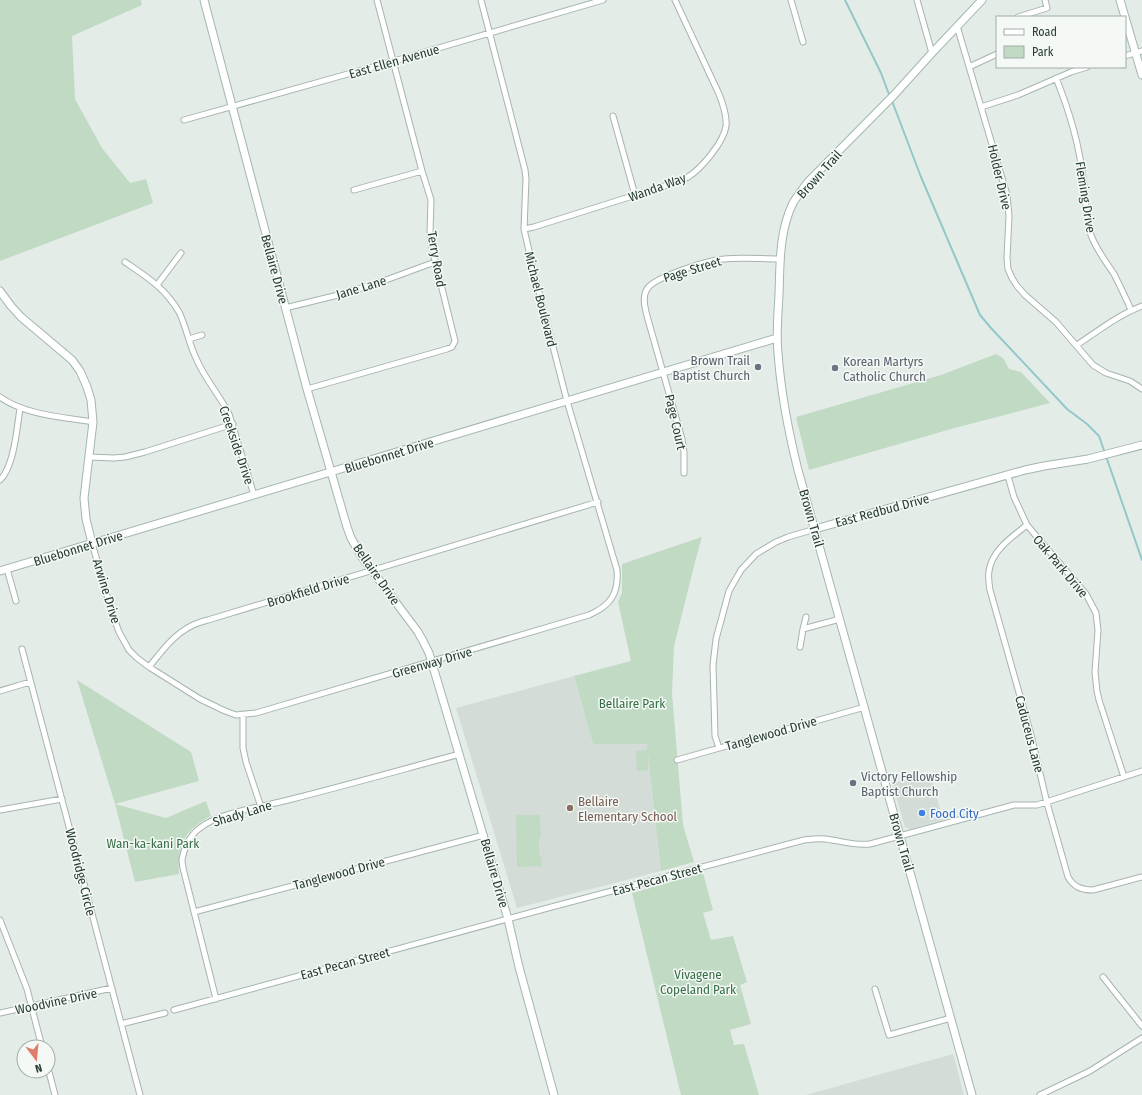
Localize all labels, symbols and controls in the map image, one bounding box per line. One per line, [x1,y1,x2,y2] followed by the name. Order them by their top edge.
[996,16,1126,68] legend
[1032,25,1057,39] text: Road
[347,41,441,82] street label: East Ellen Avenue
[1032,45,1054,59] text: Park
[985,143,1014,211] street label: Holder Drive
[794,147,845,201] street label: Brown Trail
[1072,160,1099,234] street label: Fleming Drive
[626,170,688,205] street label: Wanda Way
[424,230,449,288] street label: Terry Road
[258,233,291,305] street label: Bellaire Drive
[521,250,560,348] street label: Michael Boulevard
[661,253,724,285] street label: Page Street
[334,273,388,302] street label: Jane Lane
[673,353,751,383] place label: Brown Trail Baptist Church
[843,354,926,384] place label: Korean Martyrs Catholic Church
[753,362,763,372] marker: Brown Trail Baptist Church
[830,363,840,373] marker: Korean Martyrs Catholic Church
[662,393,689,452] street label: Page Court
[216,404,257,486] street label: Creekside Drive
[343,435,436,476] street label: Bluebonnet Drive
[796,488,827,549] street label: Brown Trail
[834,491,931,530] street label: East Redbud Drive
[32,528,125,569] street label: Bluebonnet Drive
[1030,532,1091,601] street label: Oak Park Drive
[350,541,403,608] street label: Bellaire Drive
[90,557,123,625] street label: Arwine Drive
[265,571,351,610] street label: Brookfield Drive
[391,644,474,681] street label: Greenway Drive
[1012,694,1047,774] street label: Caduceus Lane
[599,696,666,711] park label: Bellaire Park
[724,713,818,754] street label: Tanglewood Drive
[861,769,957,799] place label: Victory Fellowship Baptist Church
[848,778,858,788] marker: Victory Fellowship Baptist Church
[578,794,678,824] place label: Bellaire Elementary School
[211,797,273,830] street label: Shady Lane
[565,803,575,813] marker: Bellaire Elementary School
[930,806,979,821] place label: Food City
[917,808,927,818] marker: Food City
[886,812,917,873] street label: Brown Trail
[62,827,99,918] street label: Woodridge Circle
[107,836,200,851] park label: Wan-ka-kani Park
[478,837,512,909] street label: Bellaire Drive
[292,854,387,893] street label: Tanglewood Drive
[611,860,704,899] street label: East Pecan Street
[299,944,392,983] street label: East Pecan Street
[660,967,737,997] park label: Vivagene Copeland Park
[14,986,98,1017] street label: Woodvine Drive
[16,1039,56,1079] north arrow
[34,1061,44,1075] text: N

